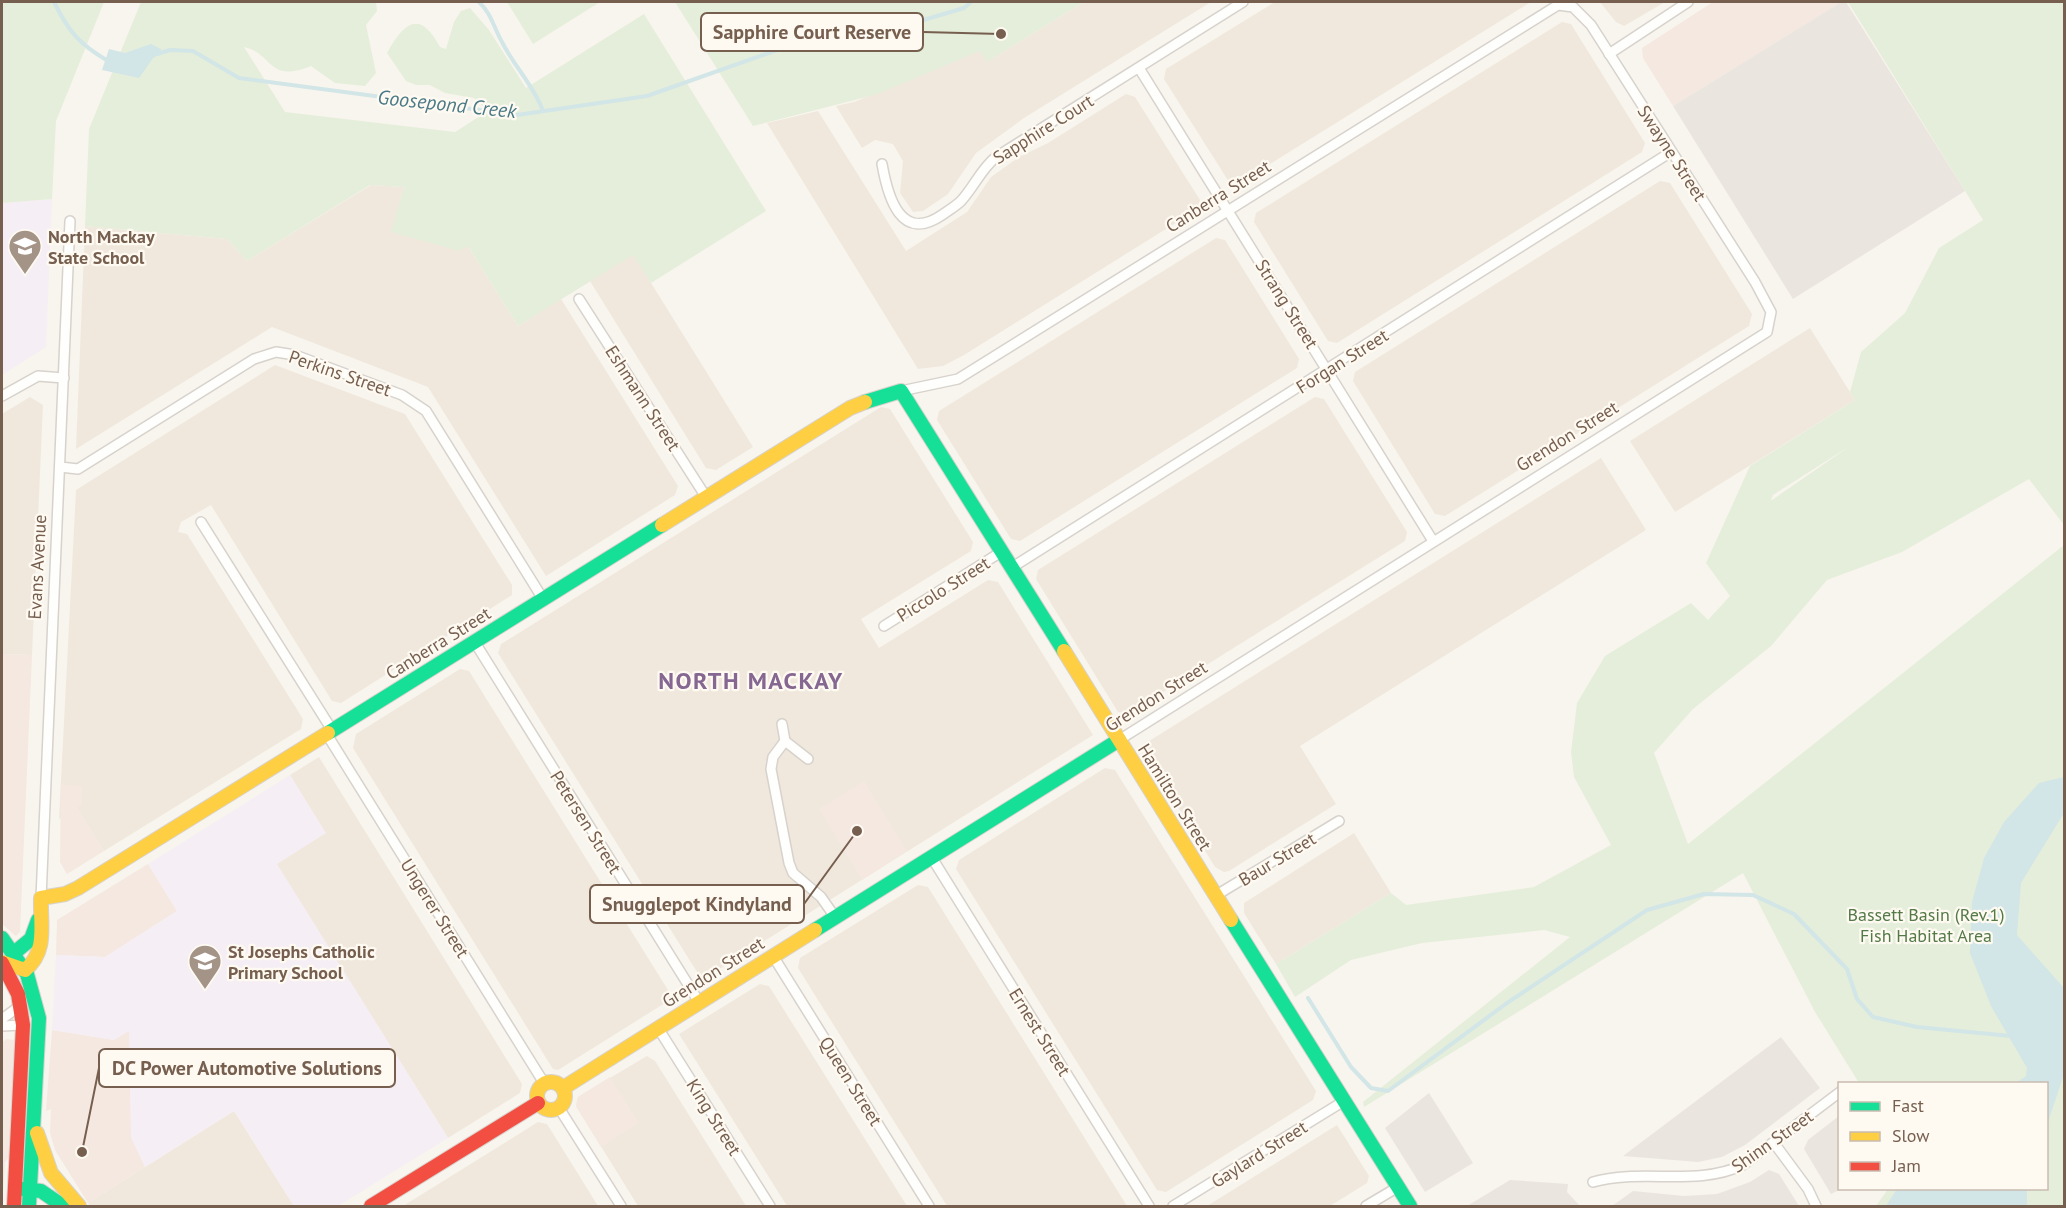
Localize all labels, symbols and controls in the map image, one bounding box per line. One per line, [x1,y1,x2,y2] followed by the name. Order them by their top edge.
[701,13,923,51] callout: Sapphire Court Reserve
[713,19,911,45] text: Sapphire Court Reserve
[376,84,519,124] water label: Goosepond Creek
[988,89,1098,169] street label: Sapphire Court
[1632,101,1712,205] street label: Swayne Street
[1161,155,1275,237] street label: Canberra Street
[48,225,155,269] place label: North Mackay State School
[7,228,43,275] school or university icon: North Mackay State School
[1250,255,1324,353] street label: Strang Street
[1292,324,1392,398] street label: Forgan Street
[600,341,686,455] street label: Eshmann Street
[286,345,394,401] street label: Perkins Street
[1512,395,1622,477] street label: Grendon Street
[23,514,51,620] street label: Evans Avenue
[892,551,994,627] street label: Piccolo Street
[381,602,495,684] street label: Canberra Street
[1101,655,1211,737] street label: Grendon Street
[658,665,844,696] district label: NORTH MACKAY
[1133,739,1217,855] street label: Hamilton Street
[545,766,627,878] street label: Petersen Street
[1234,827,1320,891] street label: Baur Street
[395,854,475,962] street label: Ungerer Street
[590,885,804,923] callout: Snugglepot Kindyland
[602,891,792,917] text: Snugglepot Kindyland
[1848,903,2004,947] park label: Bassett Basin (Rev.1) Fish Habitat Area
[658,931,768,1013] street label: Grendon Street
[228,940,375,984] place label: St Josephs Catholic Primary School
[187,943,223,990] school or university icon: St Josephs Catholic Primary School
[1004,984,1076,1080] street label: Ernest Street
[815,1032,887,1130] street label: Queen Street
[99,1049,395,1087] callout: DC Power Automotive Solutions
[112,1055,382,1081] text: DC Power Automotive Solutions
[681,1074,747,1160] street label: King Street
[1838,1082,2048,1190] legend
[1892,1094,1924,1117] text: Fast
[1727,1104,1817,1178] street label: Shinn Street
[1207,1115,1311,1193] street label: Gaylard Street
[1892,1124,1930,1147] text: Slow
[1891,1154,1921,1177] text: Jam

